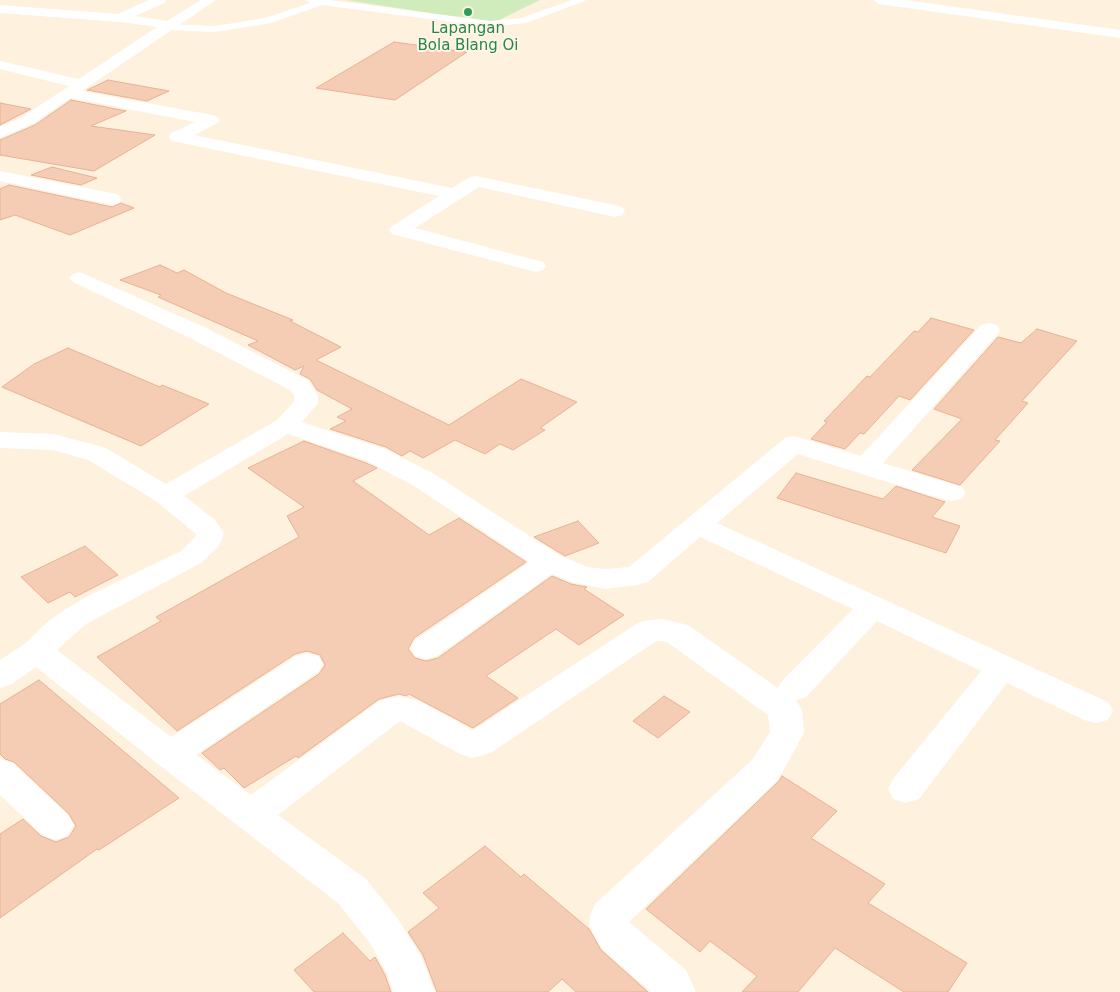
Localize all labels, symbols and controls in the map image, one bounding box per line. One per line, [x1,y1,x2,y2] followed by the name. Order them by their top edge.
[462,6,474,18] marker: Lapangan Bola Blang Oi
[417,20,519,55] place label: Lapangan Bola Blang Oi

